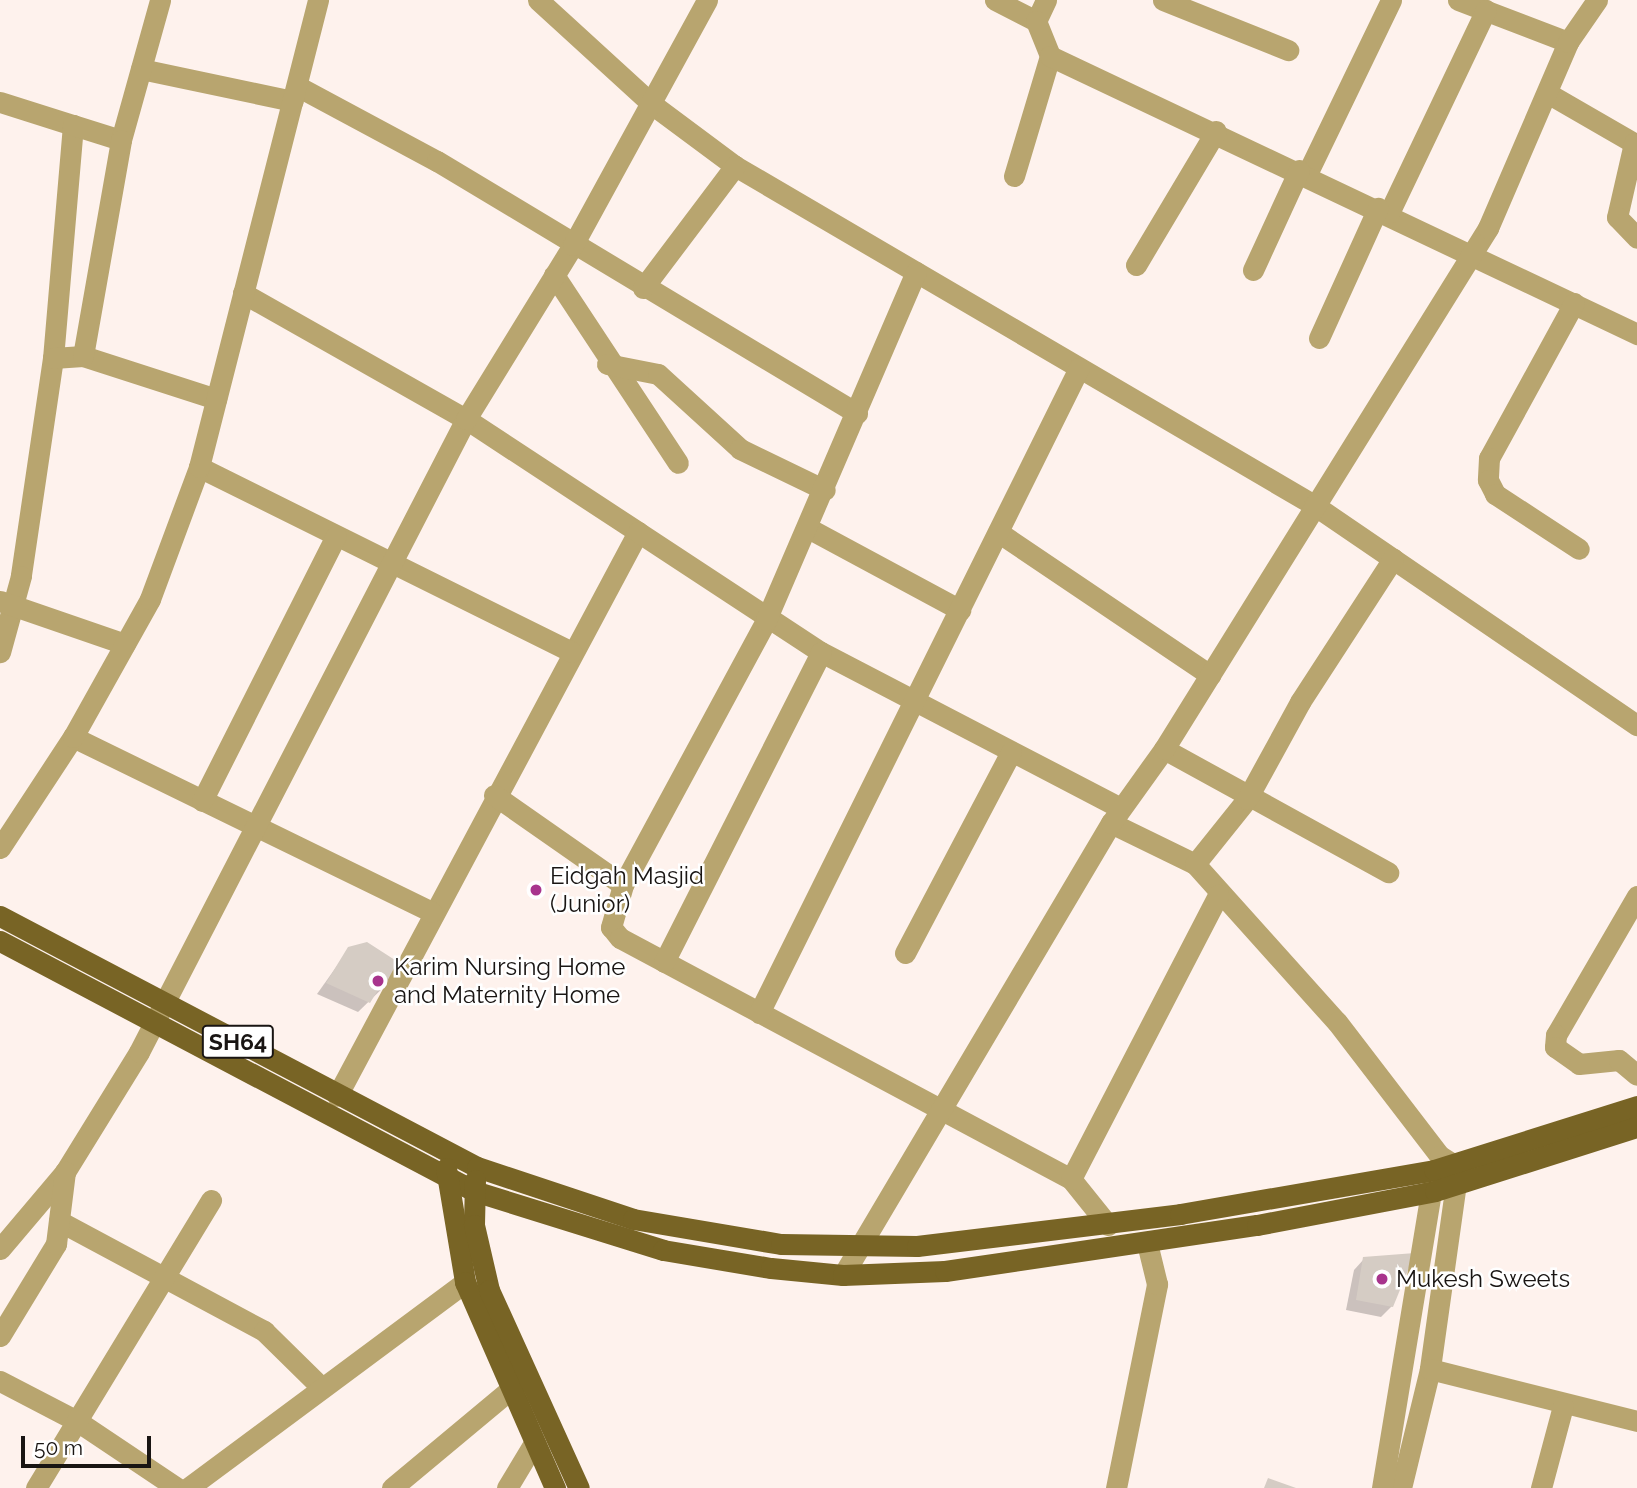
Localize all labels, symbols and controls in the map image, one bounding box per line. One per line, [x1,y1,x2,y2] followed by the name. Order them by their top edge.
[550,862,704,918] place label: Eidgah Masjid (Junior)
[528,882,544,898] marker: Eidgah Masjid (Junior)
[394,953,625,1009] place label: Karim Nursing Home and Maternity Home
[368,971,388,991] marker: Karim Nursing Home and Maternity Home
[201,1023,275,1062] road number: SH64
[1396,1265,1570,1293] place label: Mukesh Sweets
[1374,1271,1390,1287] marker: Mukesh Sweets
[24,1422,154,1466] scale bar
[34,1435,83,1460] text: 50 m

